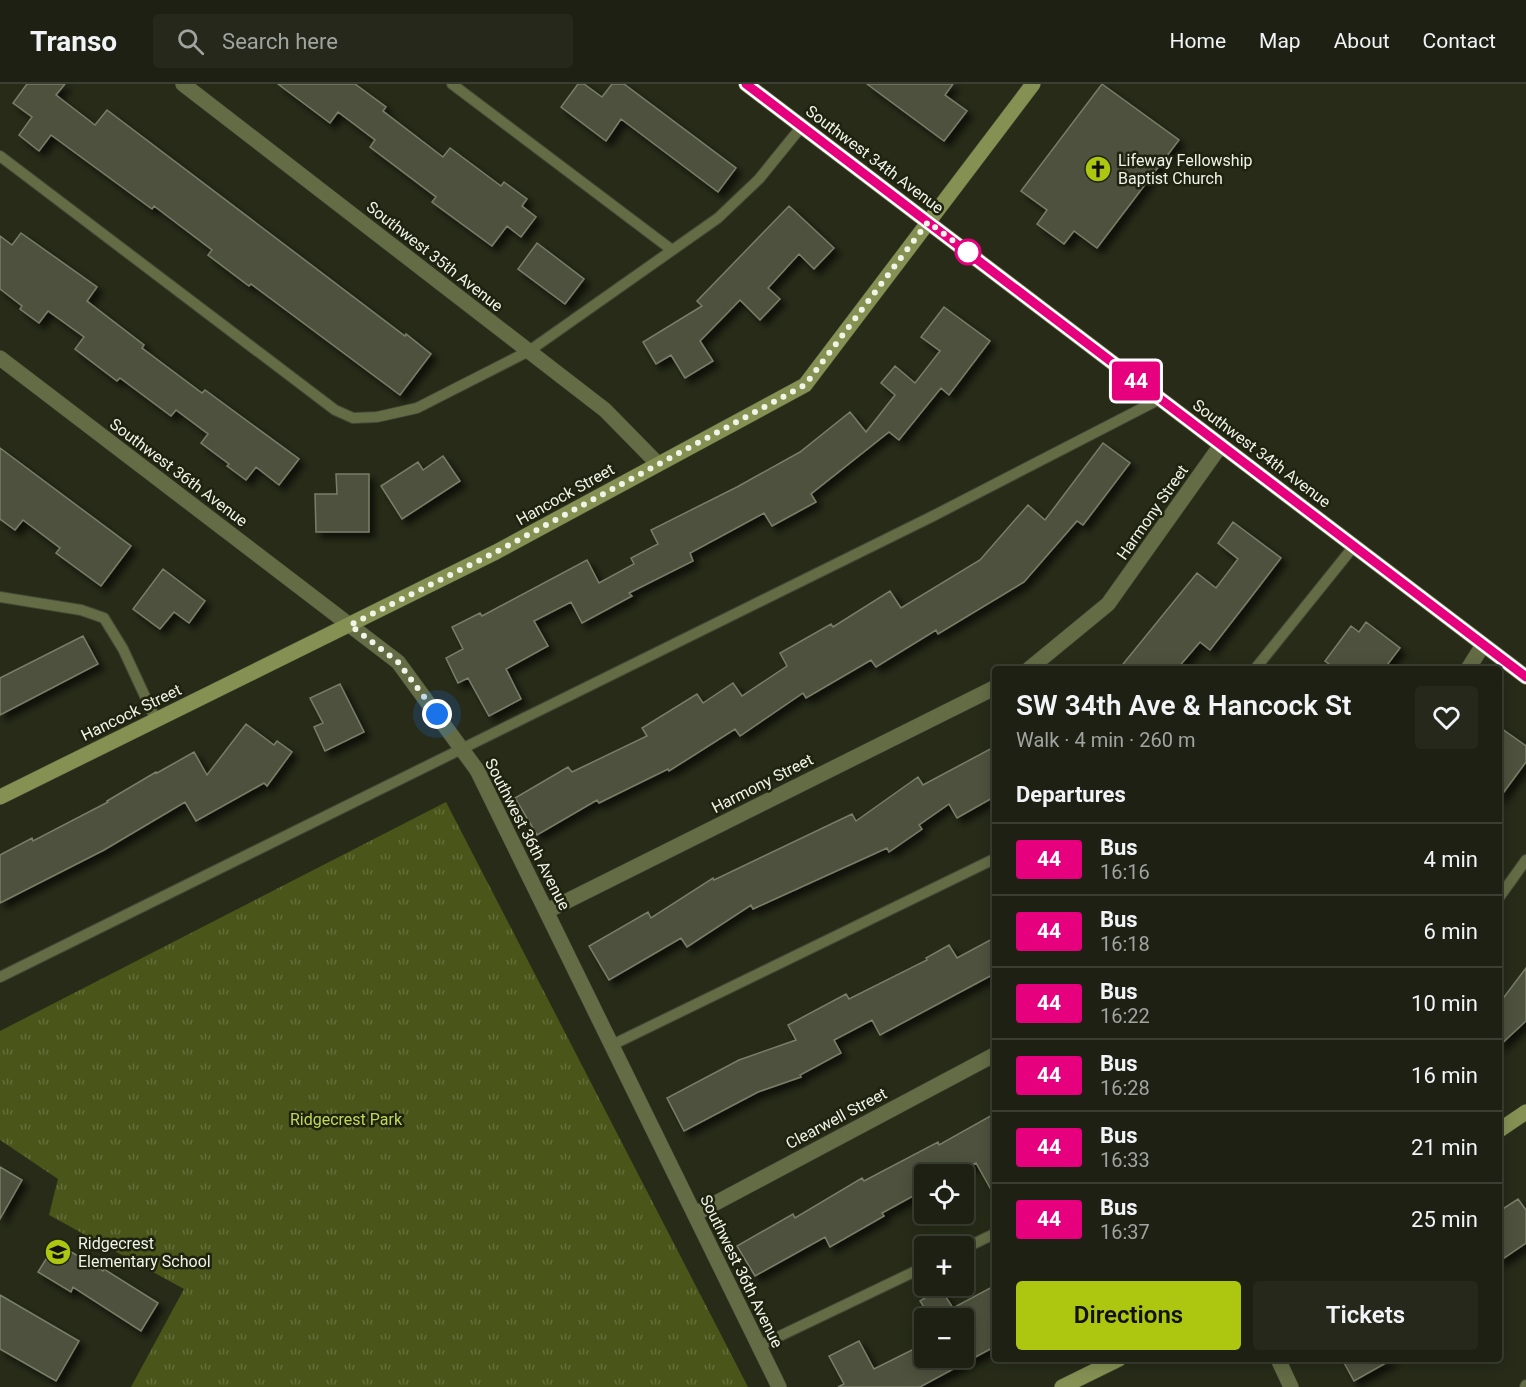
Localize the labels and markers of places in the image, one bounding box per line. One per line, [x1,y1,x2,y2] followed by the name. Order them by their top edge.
[1118,151,1253,188] place label: Lifeway Fellowship Baptist Church
[1083,154,1113,184] church icon: Lifeway Fellowship Baptist Church
[955,239,981,265] unlabelled marker
[78,1234,211,1271] place label: Ridgecrest Elementary School
[43,1237,73,1267] school or university icon: Ridgecrest Elementary School

